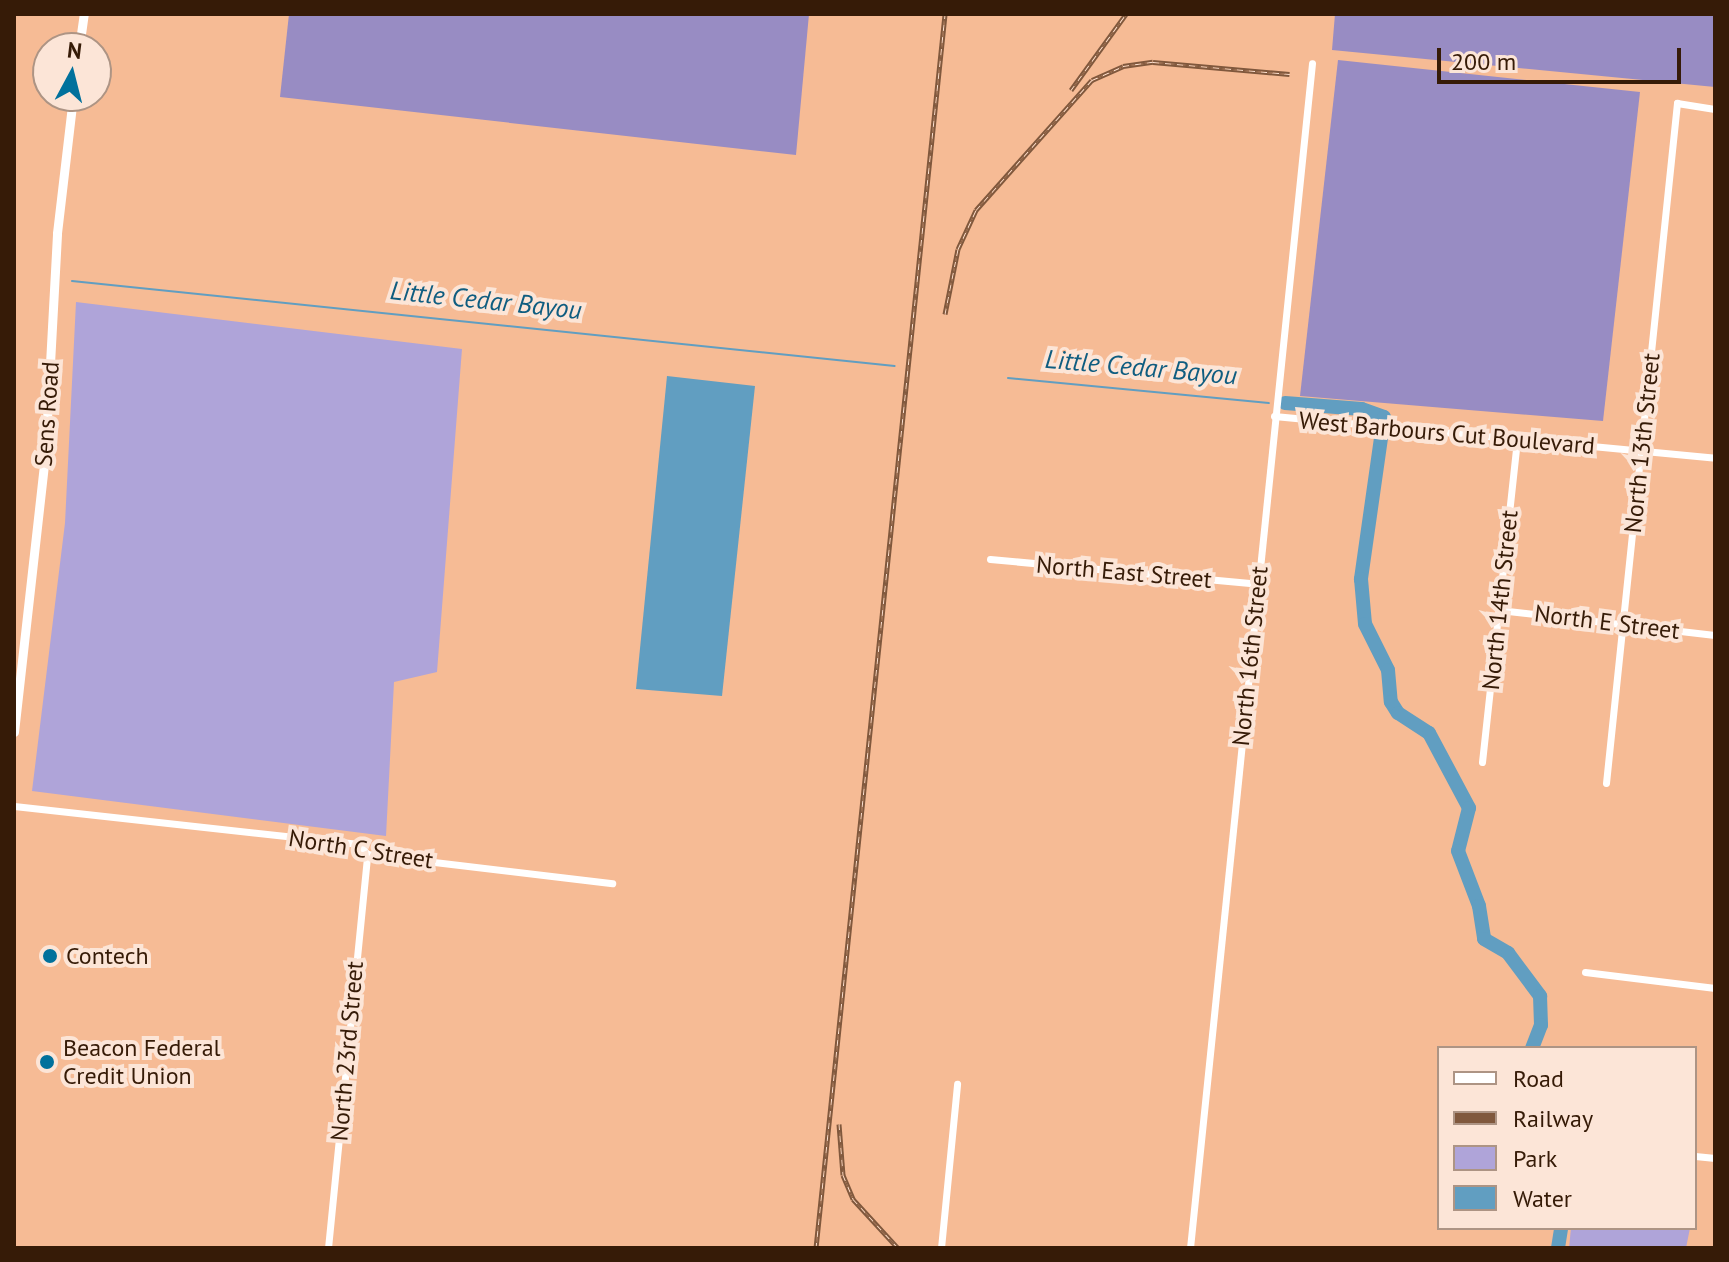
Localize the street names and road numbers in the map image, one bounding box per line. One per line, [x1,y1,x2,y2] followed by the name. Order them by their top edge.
[1618,352,1666,534] street label: North 13th Street
[29,360,65,468] street label: Sens Road
[1298,406,1596,460] street label: West Barbours Cut Boulevard
[1476,509,1524,691] street label: North 14th Street
[1035,550,1213,594] street label: North East Street
[1226,565,1274,747] street label: North 16th Street
[1533,599,1681,645] street label: North E Street
[286,823,436,875] street label: North C Street
[325,960,369,1142] street label: North 23rd Street

